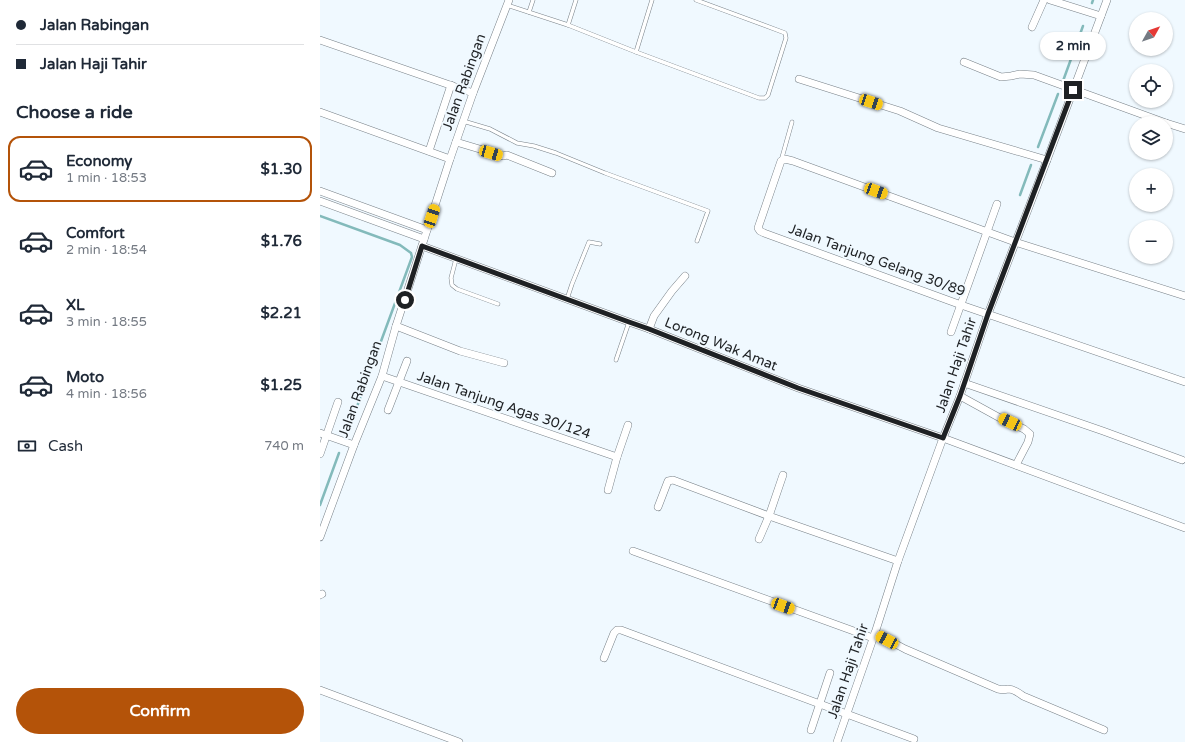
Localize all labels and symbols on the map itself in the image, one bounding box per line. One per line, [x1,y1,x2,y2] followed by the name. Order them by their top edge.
[1129,12,1173,56] north arrow
[439,31,489,133] street label: Jalan Rabingan
[1040,32,1106,60] callout: 2 min
[1064,81,1082,99] route end
[858,93,884,111] car
[478,144,504,162] car
[863,181,889,201] car
[423,203,441,229] car
[786,220,968,300] street label: Jalan Tanjung Gelang 30/89
[396,291,414,309] route start
[662,314,781,375] street label: Lorong Wak Amat
[932,315,980,415] street label: Jalan Haji Tahir
[335,338,385,440] street label: Jalan Rabingan
[415,367,593,443] street label: Jalan Tanjung Agas 30/124
[997,411,1023,433] car
[770,596,796,616] car
[824,621,872,721] street label: Jalan Haji Tahir
[874,629,900,651] car

